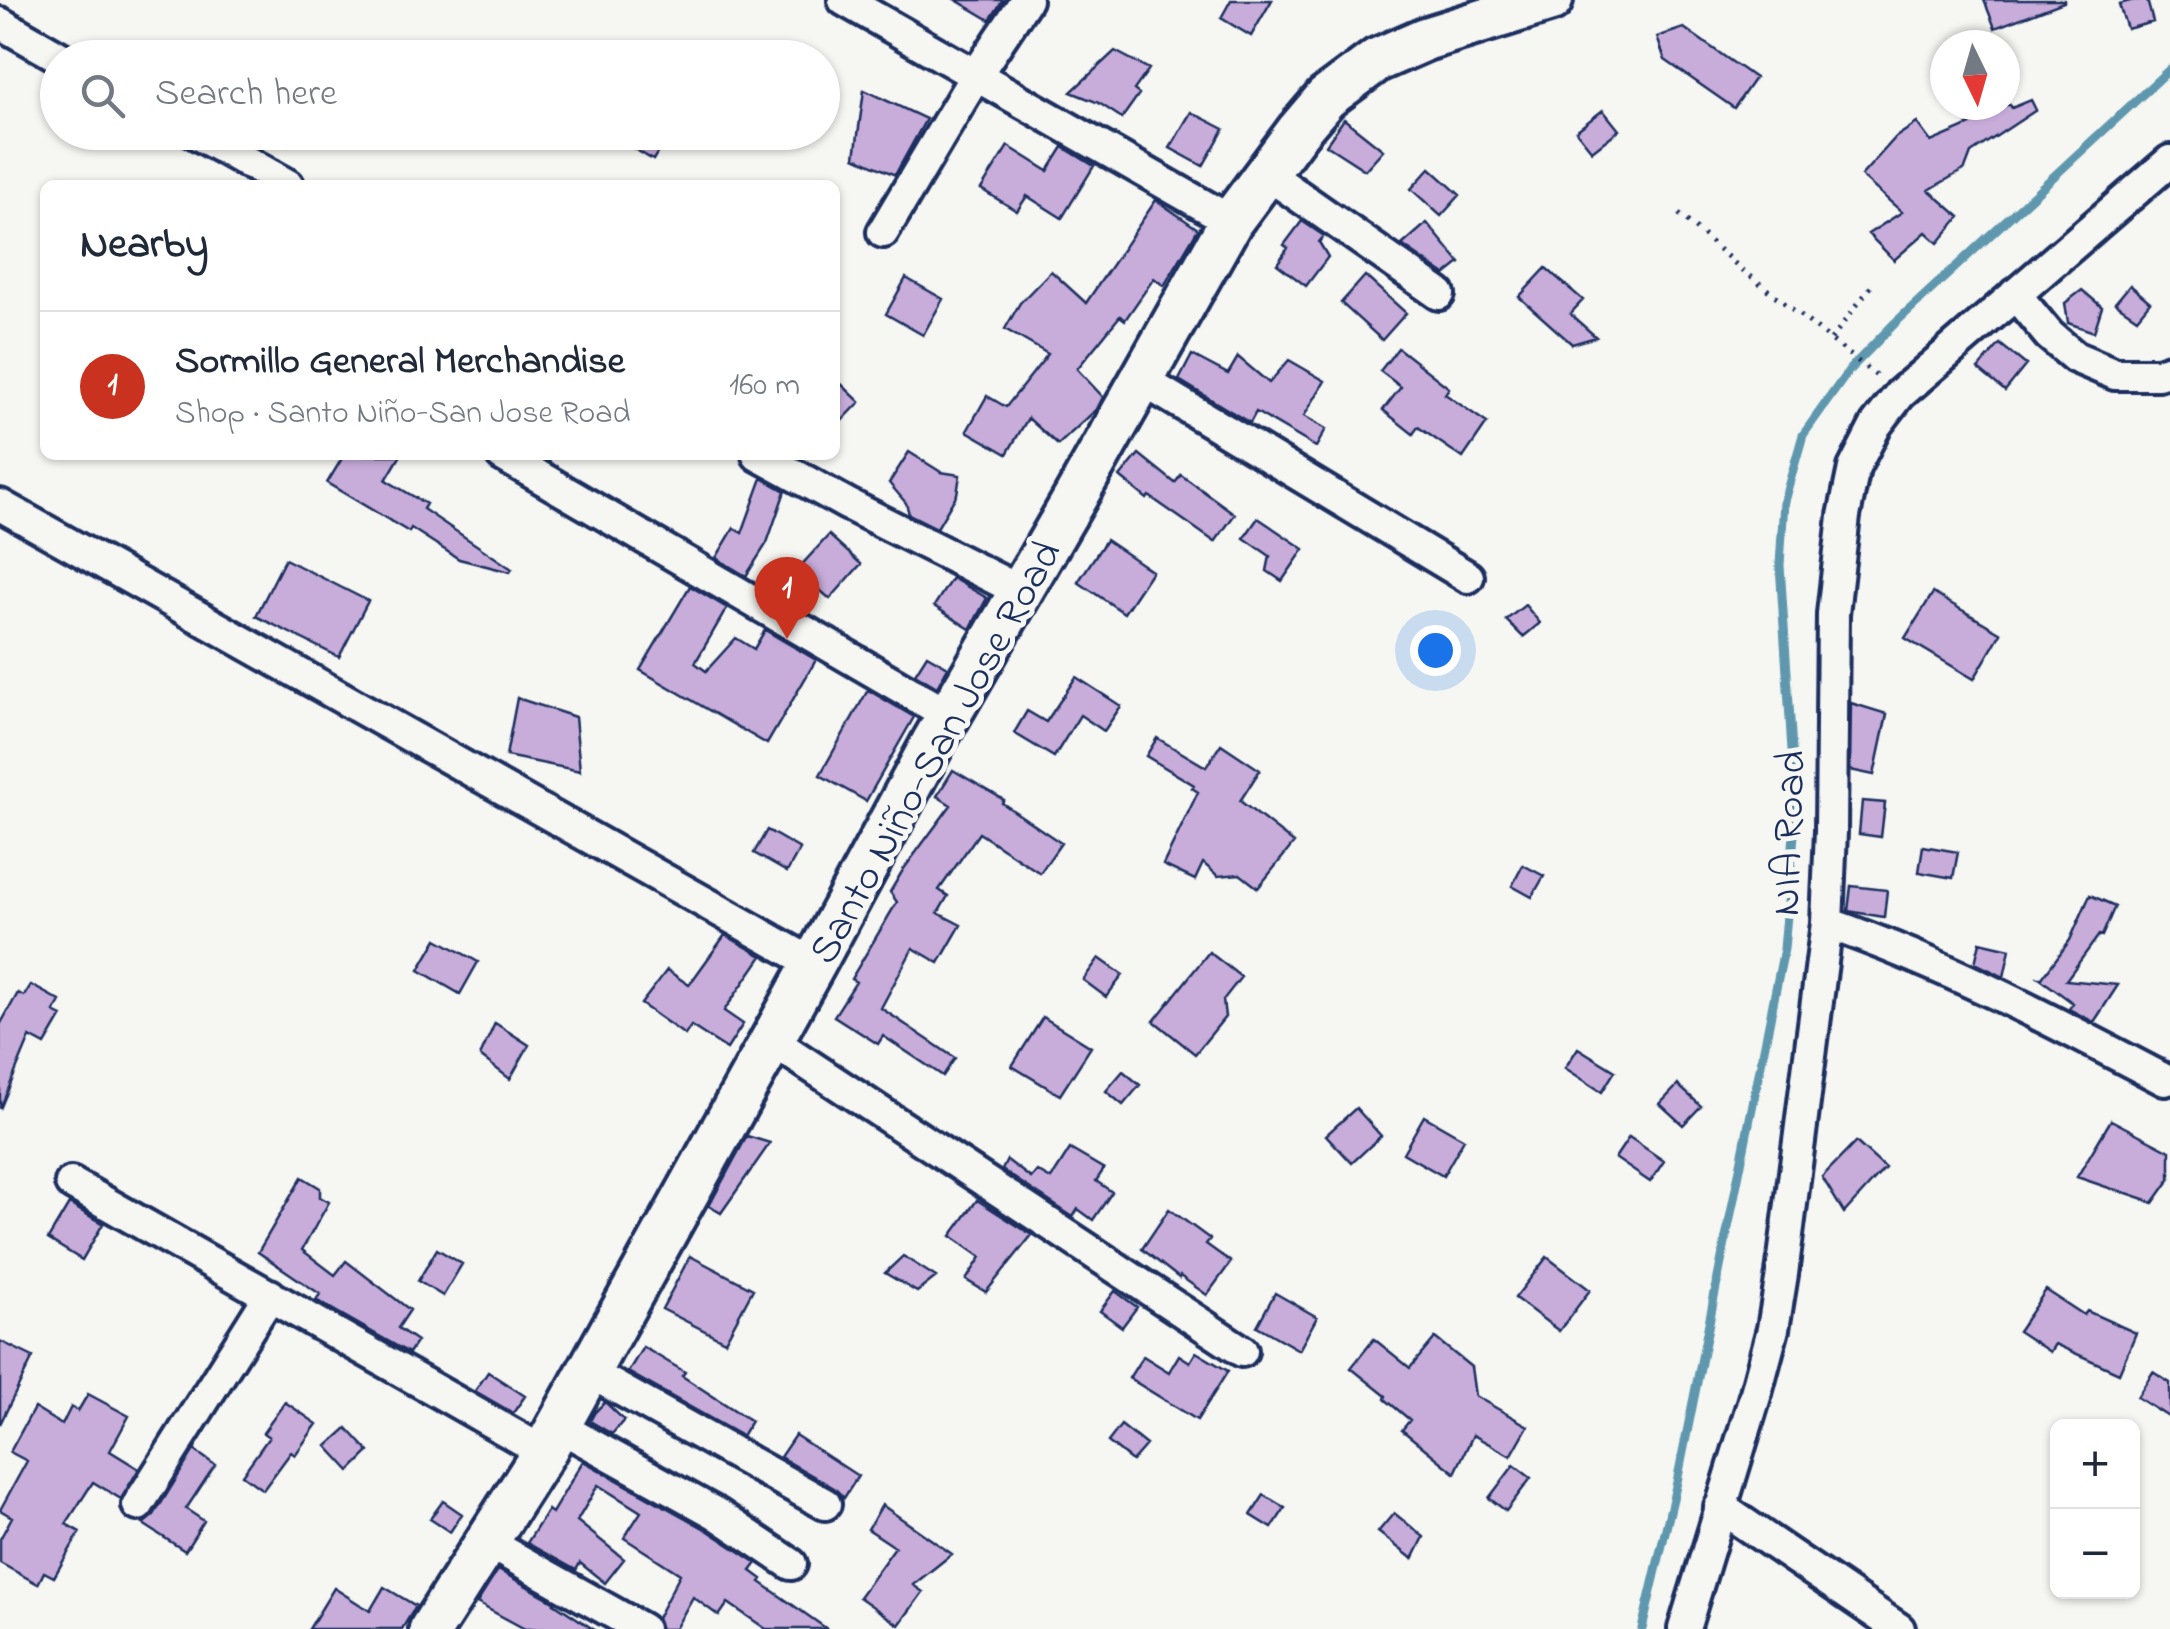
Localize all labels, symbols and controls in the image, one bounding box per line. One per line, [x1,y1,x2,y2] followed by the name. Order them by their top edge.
[1930,30,2020,120] north arrow
[40,40,840,150] search box
[155,67,337,123] text: Search here
[75,68,130,123] icon: search
[80,215,208,276] text: Nearby
[175,335,625,391] text: Sormillo General Merchandise
[107,363,118,410] text: 1
[729,363,800,410] text: 160 m
[175,391,630,438] text: Shop · Santo Niño-San Jose Road
[795,530,1079,976] street label: Santo Niño-San Jose Road
[754,556,820,639] pin: 1
[1410,625,1461,676] your location
[1757,749,1824,917] street label: NIA Road
[2050,1419,2140,1599] map controls
[2050,1419,2140,1509] button: +
[2050,1509,2140,1599] button: −

